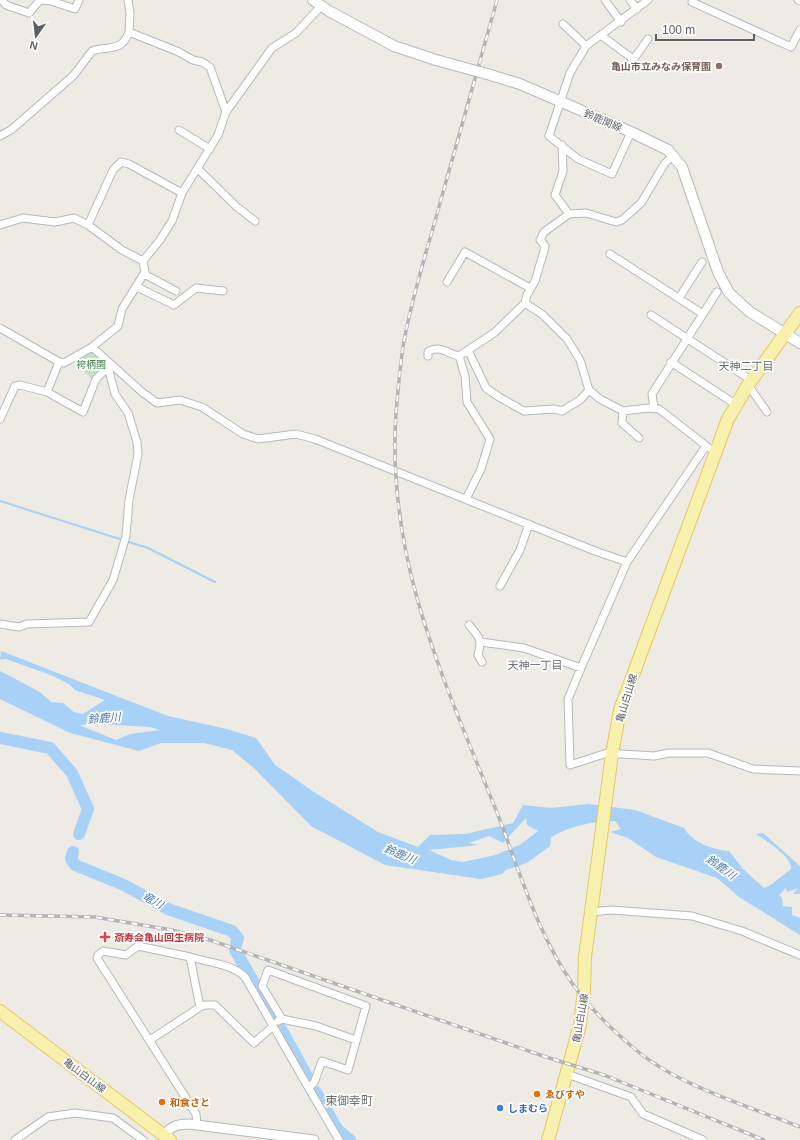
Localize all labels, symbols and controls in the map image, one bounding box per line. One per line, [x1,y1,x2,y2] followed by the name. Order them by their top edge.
[16,16,56,56] north arrow
[656,16,754,42] scale bar
[662,23,695,37] text: 100 m
[28,39,39,52] text: N
[611,61,711,72] place label: 亀山市立みなみ保育園
[714,61,724,71] marker: 亀山市立みなみ保育園
[582,108,623,133] street label: 鈴鹿関線
[76,359,106,370] park label: 袴柄園
[719,360,774,372] district label: 天神二丁目
[508,659,563,671] district label: 天神一丁目
[614,673,639,724] street label: 亀山白山線
[87,711,122,725] water label: 鈴鹿川
[382,842,418,866] water label: 鈴鹿川
[704,853,739,882] water label: 鈴鹿川
[140,889,166,911] water label: 竜川
[99,931,111,943] marker: 斎寿会亀山回生病院
[114,932,204,943] place label: 斎寿会亀山回生病院
[571,993,590,1044] street label: 亀山白山線
[61,1056,108,1095] street label: 亀山白山線
[532,1089,542,1099] marker: ゑびすや
[545,1089,585,1100] place label: ゑびすや
[325,1094,373,1108] district label: 東御幸町
[157,1097,167,1107] marker: 和食さと
[170,1097,210,1108] place label: 和食さと
[495,1103,505,1113] marker: しまむら
[508,1103,548,1114] place label: しまむら

